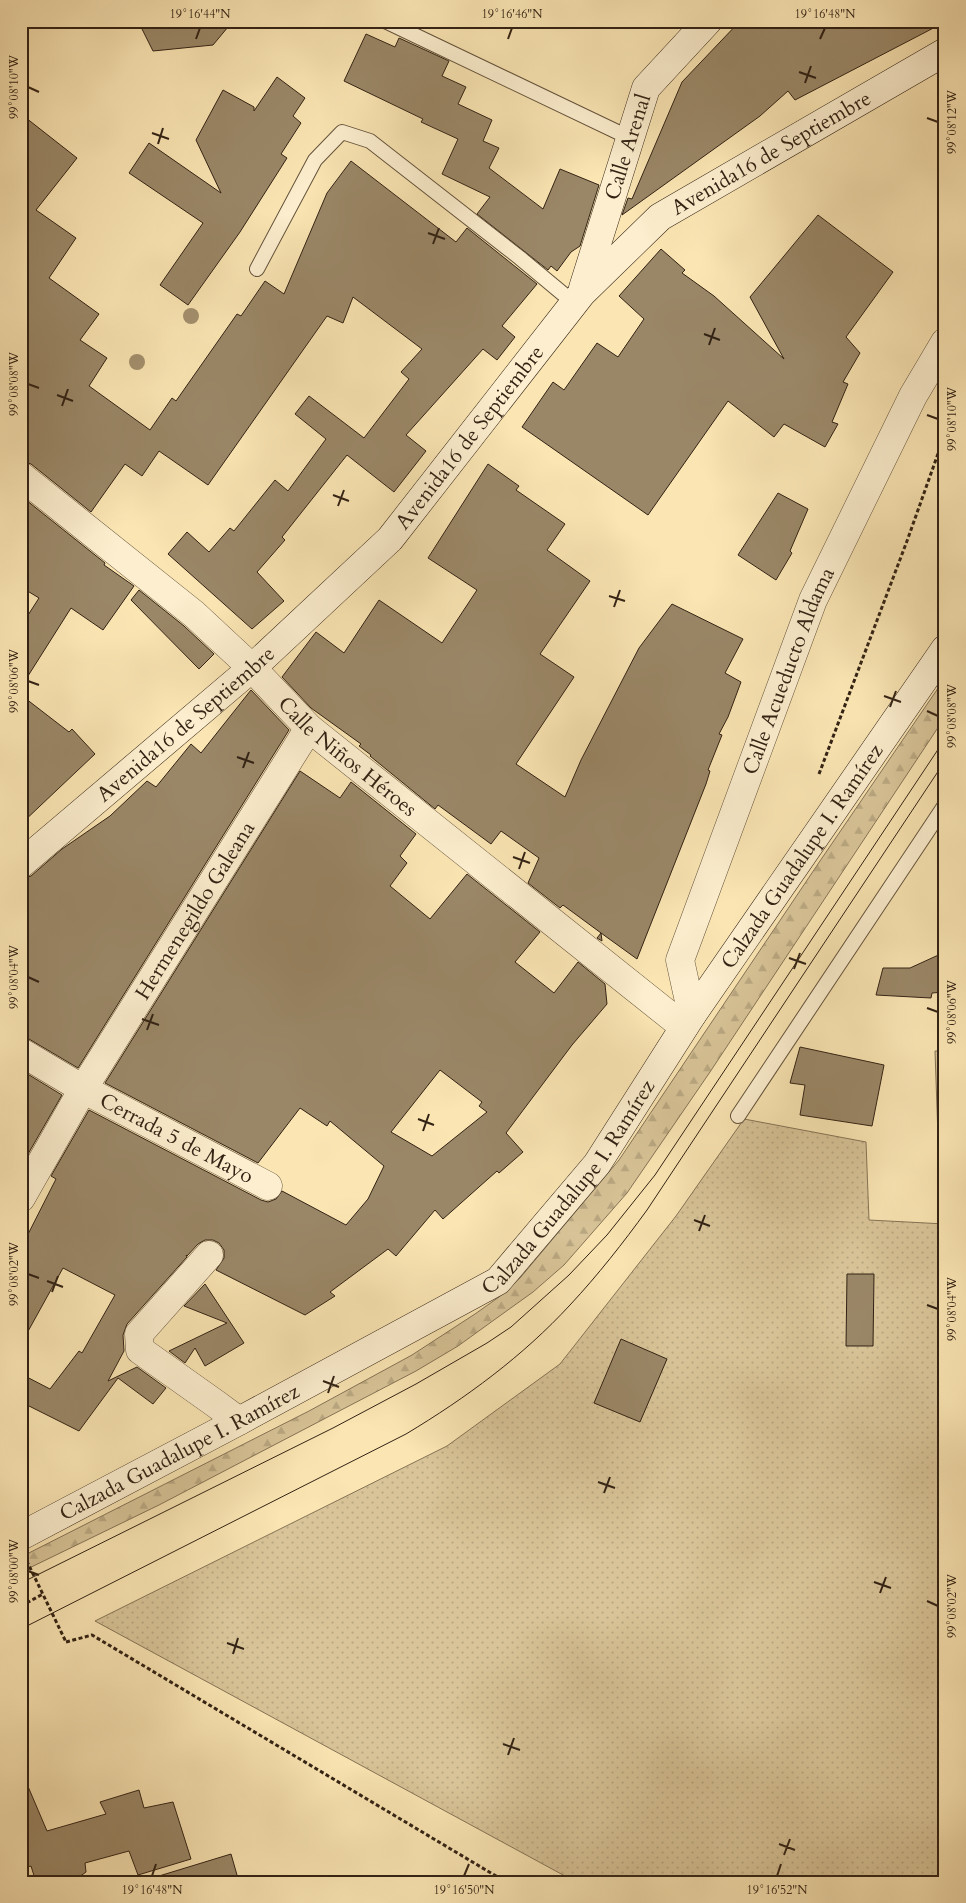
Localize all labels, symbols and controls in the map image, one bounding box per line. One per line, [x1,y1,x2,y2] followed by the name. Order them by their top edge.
[170,6,231,22] text: 19°16'44"N
[482,6,543,22] text: 19°16'46"N
[795,6,856,22] text: 19°16'48"N
[6,54,22,119] text: 99°08'10"W
[666,84,876,222] street label: Avenida16 de Septiembre
[944,89,960,154] text: 99°08'12"W
[598,90,658,204] street label: Calle Arenal
[389,339,551,536] street label: Avenida16 de Septiembre
[6,351,22,416] text: 99°08'08"W
[944,386,960,451] text: 99°08'10"W
[736,562,842,779] street label: Calle Acueducto Aldama
[90,640,281,809] street label: Avenida16 de Septiembre
[6,648,22,713] text: 99°08'06"W
[944,683,960,748] text: 99°08'08"W
[271,690,423,824] street label: Calle Niños Héroes
[714,738,891,975] street label: Calzada Guadalupe I. Ramírez
[128,816,262,1006] street label: Hermenegildo Galeana
[6,944,22,1009] text: 99°08'04"W
[944,979,960,1044] text: 99°08'06"W
[477,1074,662,1302] street label: Calzada Guadalupe I. Ramírez
[94,1086,259,1191] street label: Cerrada 5 de Mayo
[6,1241,22,1306] text: 99°08'02"W
[944,1276,960,1341] text: 99°08'04"W
[54,1377,305,1528] street label: Calzada Guadalupe I. Ramírez
[6,1538,22,1603] text: 99°08'00"W
[944,1573,960,1638] text: 99°08'02"W
[122,1882,183,1898] text: 19°16'48"N
[434,1882,495,1898] text: 19°16'50"N
[747,1882,808,1898] text: 19°16'52"N

